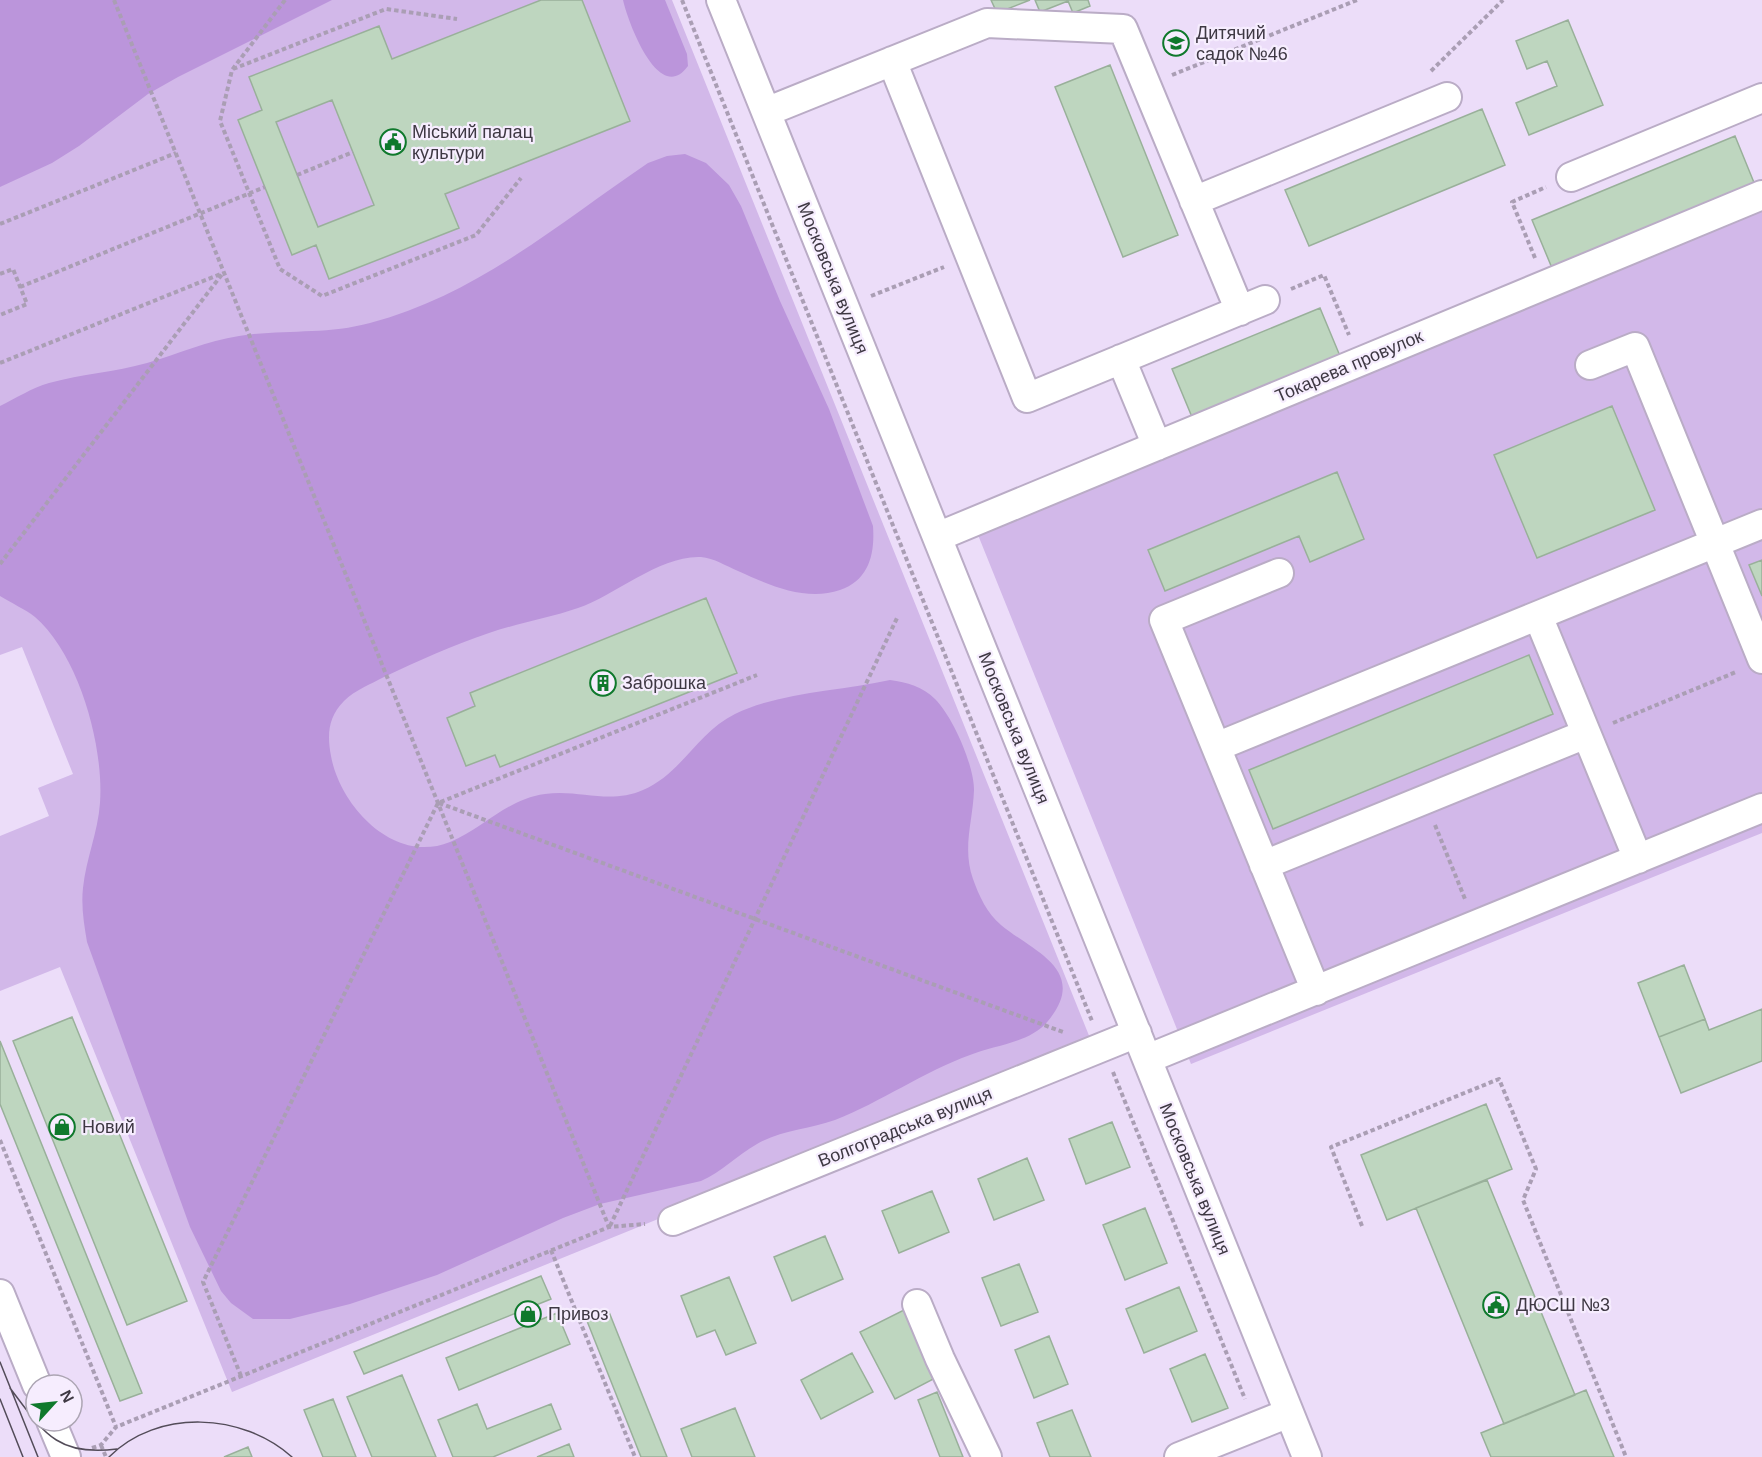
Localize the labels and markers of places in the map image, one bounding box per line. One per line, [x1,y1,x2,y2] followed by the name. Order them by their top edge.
[1196,23,1288,64] place label: Дитячий садок №46
[1161,28,1191,58] school or university icon: Дитячий садок №46
[412,122,533,163] place label: Міський палац культури
[378,127,408,157] public building icon: Міський палац культури
[588,668,618,698] building icon: Заброшка
[622,673,707,693] place label: Заброшка
[47,1112,77,1142] shop icon: Новий
[82,1117,135,1137] place label: Новий
[1481,1290,1511,1320] public building icon: ДЮСШ №3
[1516,1295,1610,1315] place label: ДЮСШ №3
[513,1299,543,1329] shop icon: Привоз
[548,1304,608,1324] place label: Привоз

